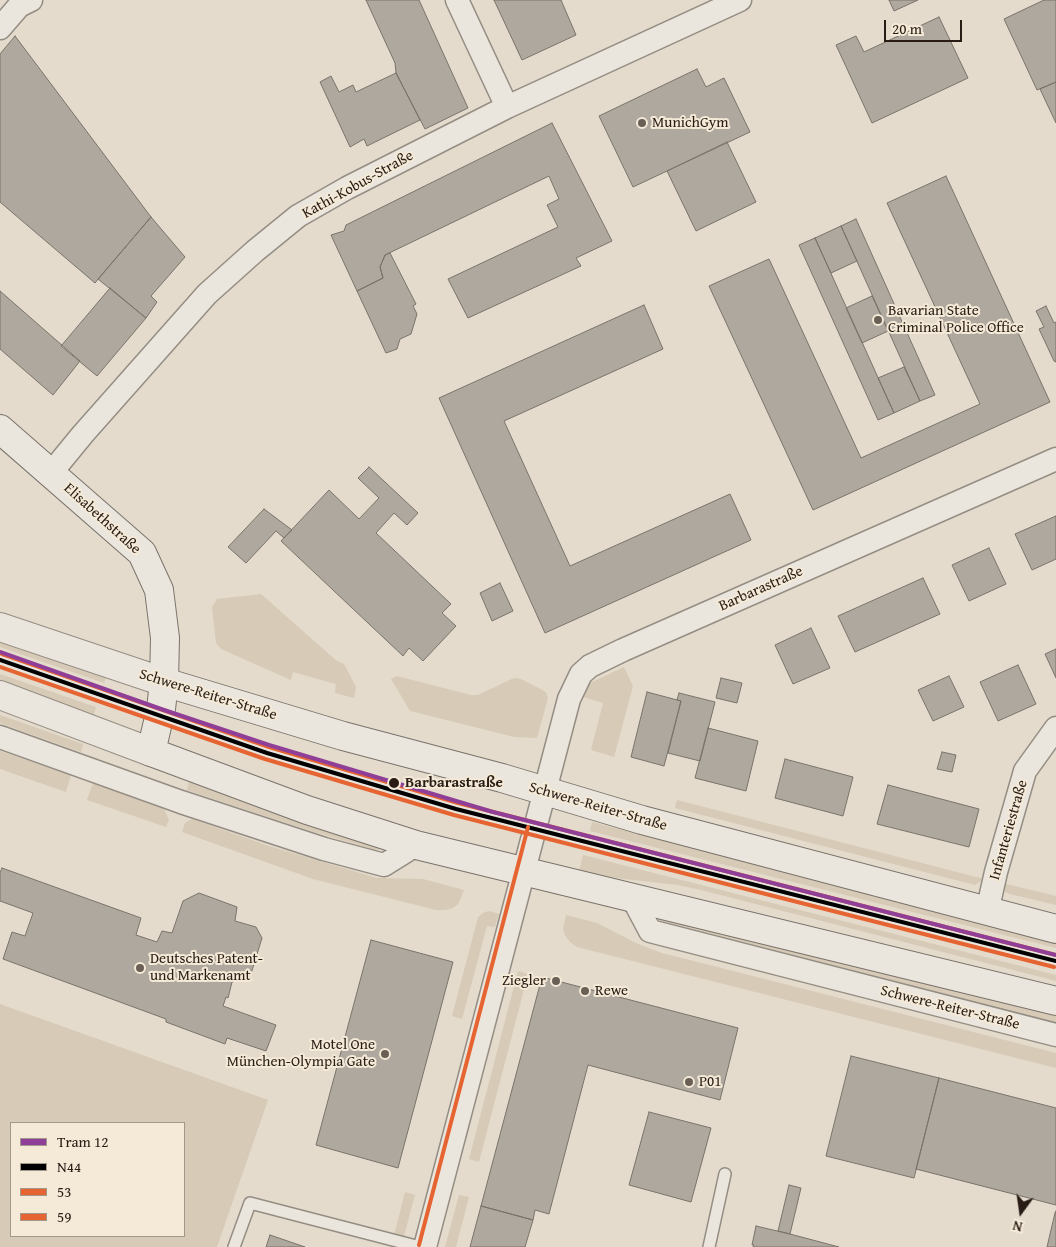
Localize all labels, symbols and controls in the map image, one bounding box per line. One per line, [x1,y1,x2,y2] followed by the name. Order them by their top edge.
[886,10,964,42] scale bar
[892,18,922,39] text: 20 m
[652,114,728,132] place label: MunichGym
[636,117,648,129] marker: MunichGym
[299,147,417,223] street label: Kathi-Kobus-Straße
[888,302,1024,337] place label: Bavarian State Criminal Police Office
[872,314,884,326] marker: Bavarian State Criminal Police Office
[60,480,144,558] street label: Elisabethstraße
[716,562,806,616] street label: Barbarastraße
[137,666,279,724] street label: Schwere-Reiter-Straße
[405,774,503,792] place label: Barbarastraße
[387,776,401,790] marker: Barbarastraße
[986,778,1032,882] street label: Infanteriestraße
[527,779,669,835] street label: Schwere-Reiter-Straße
[150,950,263,985] place label: Deutsches Patent- und Markenamt
[134,962,146,974] marker: Deutsches Patent- und Markenamt
[502,972,546,990] place label: Ziegler
[550,975,562,987] marker: Ziegler
[595,982,628,1000] place label: Rewe
[879,982,1021,1034] street label: Schwere-Reiter-Straße
[579,985,591,997] marker: Rewe
[227,1036,375,1071] place label: Motel One München-Olympia Gate
[379,1048,391,1060] marker: Motel One München-Olympia Gate
[699,1073,722,1091] place label: P01
[683,1076,695,1088] marker: P01
[10,1122,185,1237] legend
[57,1131,109,1152] text: Tram 12
[57,1156,81,1177] text: N44
[57,1181,71,1202] text: 53
[996,1187,1046,1237] north arrow
[57,1206,71,1227] text: 59
[1010,1216,1024,1237] text: N

